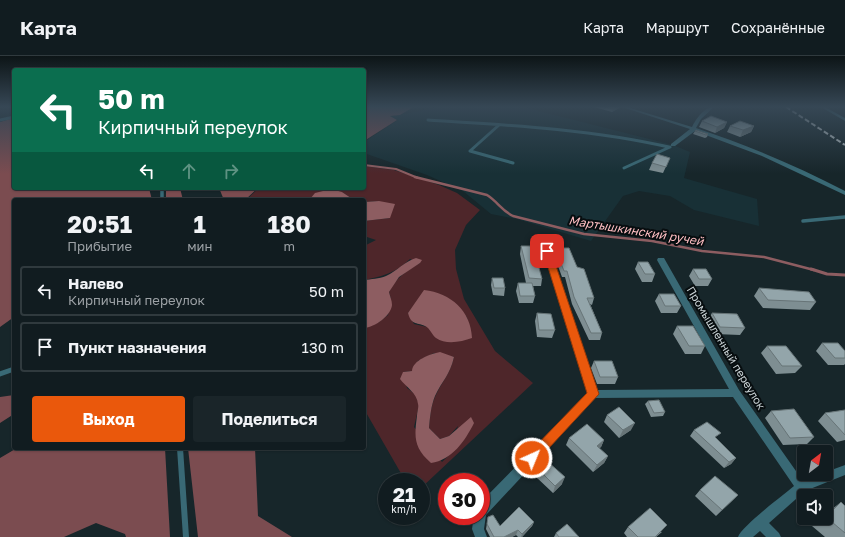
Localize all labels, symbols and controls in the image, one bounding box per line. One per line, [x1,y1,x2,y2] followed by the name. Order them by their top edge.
[20,16,77,39] text: Карта
[583,19,624,36] text: Карта
[646,19,709,36] text: Маршрут
[731,19,825,36] text: Сохранённые
[98,82,165,115] text: 50 m
[32,84,84,136] icon: left
[98,116,288,138] text: Кирпичный переулок
[136,160,158,182] icon: left
[178,160,200,182] icon: ahead
[220,160,242,182] icon: right
[67,209,132,238] text: 20:51
[194,209,206,238] text: 1
[268,209,311,238] text: 180
[568,212,705,249] water label: Мартышкинский ручей
[530,234,564,268] pin
[67,238,132,254] text: Прибытие
[187,238,212,254] text: мин
[283,238,295,254] text: m
[536,240,558,262] icon: arrive
[68,274,124,292] text: Налево
[34,280,56,302] icon: left
[309,282,344,300] text: 50 m
[684,284,769,412] street label: Промышленный переулок
[68,292,205,308] text: Кирпичный переулок
[34,336,56,358] icon: arrive
[68,338,206,356] text: Пункт назначения
[302,338,344,356] text: 130 m
[32,396,185,442] button: Выход
[193,396,346,442] button: Поделиться
[511,437,553,479] position arrow
[797,445,833,481] north arrow
[797,445,833,525] map controls
[438,473,490,525] speed limit sign: 30
[393,482,415,506] text: 21
[797,489,833,525] button: sound
[391,503,417,515] text: km/h

